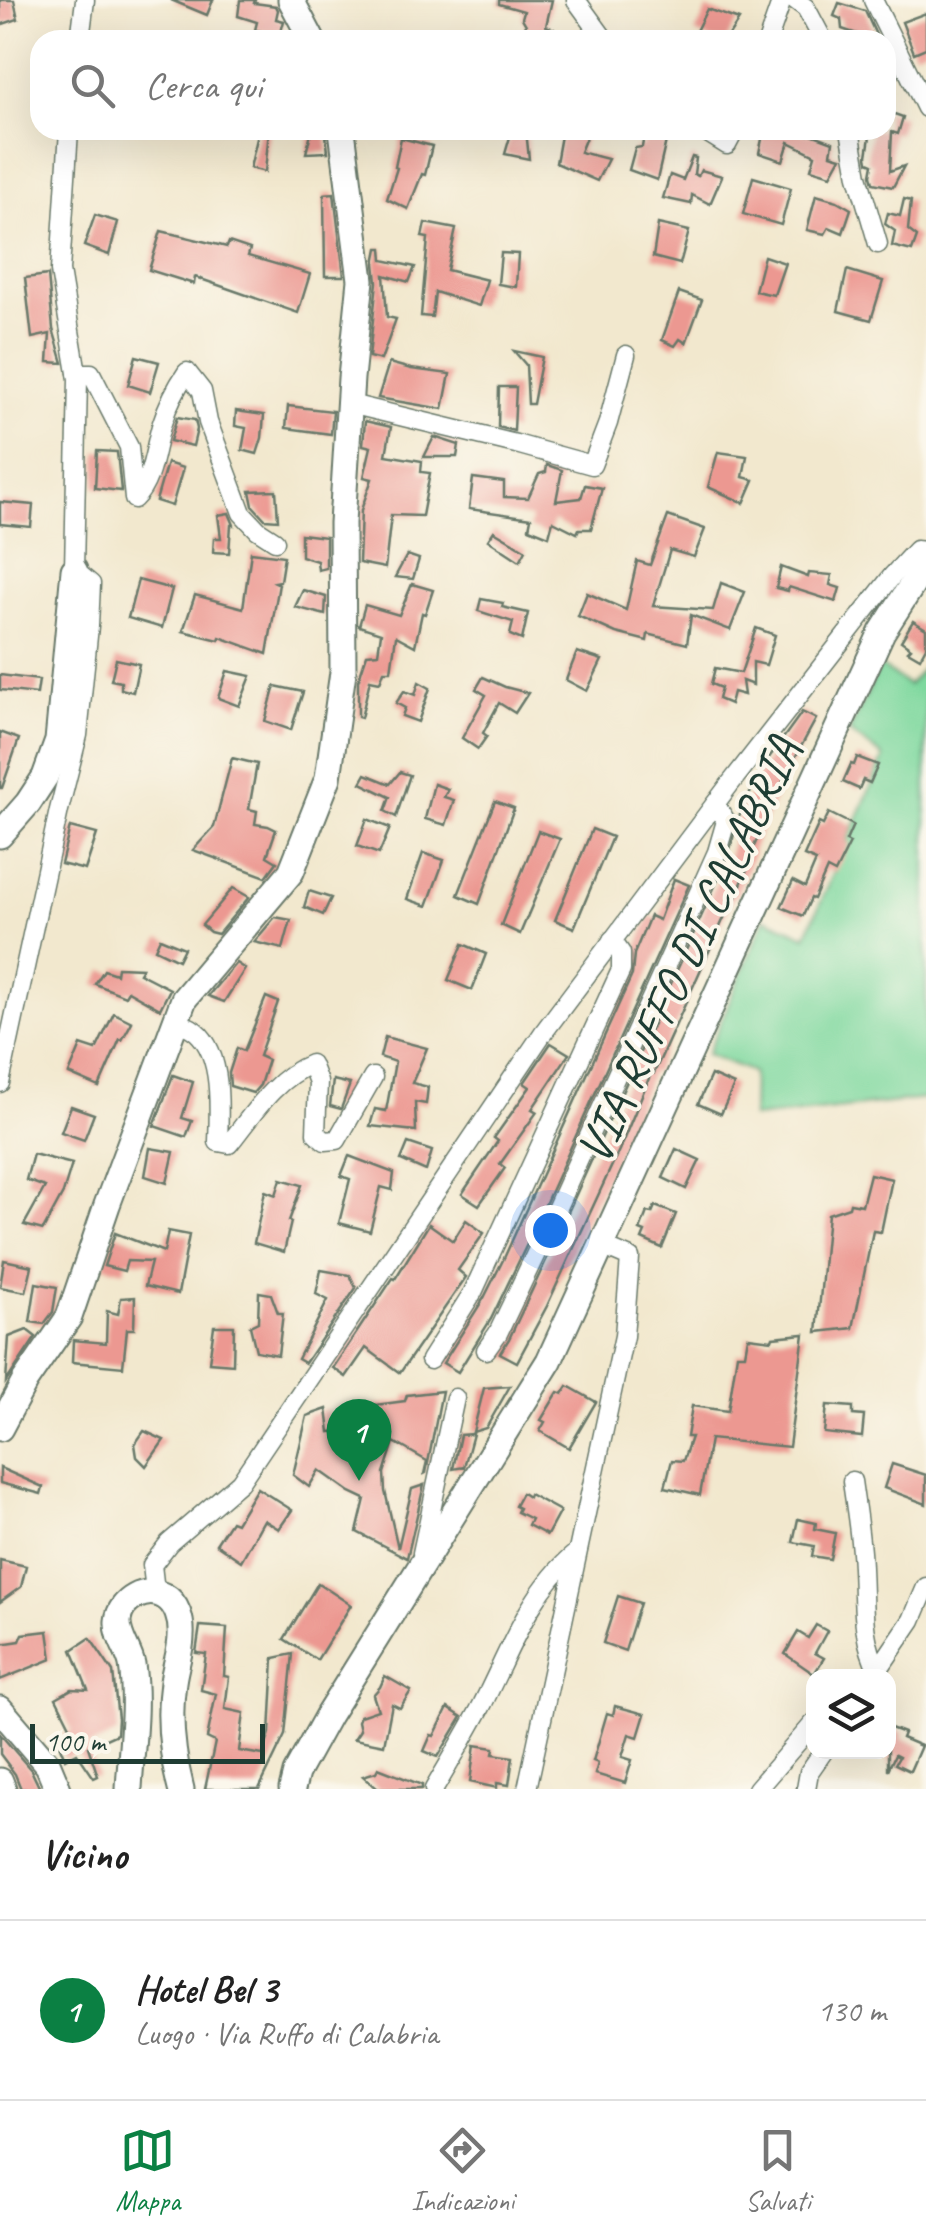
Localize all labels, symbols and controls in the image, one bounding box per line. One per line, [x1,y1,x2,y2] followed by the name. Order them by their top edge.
[30,30,896,140] search box
[65,58,120,113] icon: search
[145,62,262,109] text: Cerca qui
[562,726,815,1173] street label: VIA RUFFO DI CALABRIA
[525,1205,576,1256] your location
[326,1398,392,1481] pin: 1
[806,1669,896,1759] map controls
[806,1669,896,1759] button: layers
[30,1719,265,1764] scale bar
[45,1724,105,1759] text: 100 m
[40,1828,127,1881] text: Vicino
[135,1966,277,2013] text: Hotel Bel 3
[65,1990,80,2031] text: 1
[817,1990,886,2031] text: 130 m
[135,2013,438,2054] text: Luogo · Via Ruffo di Calabria
[115,2123,180,2218] tab: Mappa
[411,2123,514,2218] tab: Indicazioni
[745,2123,811,2218] tab: Salvati

